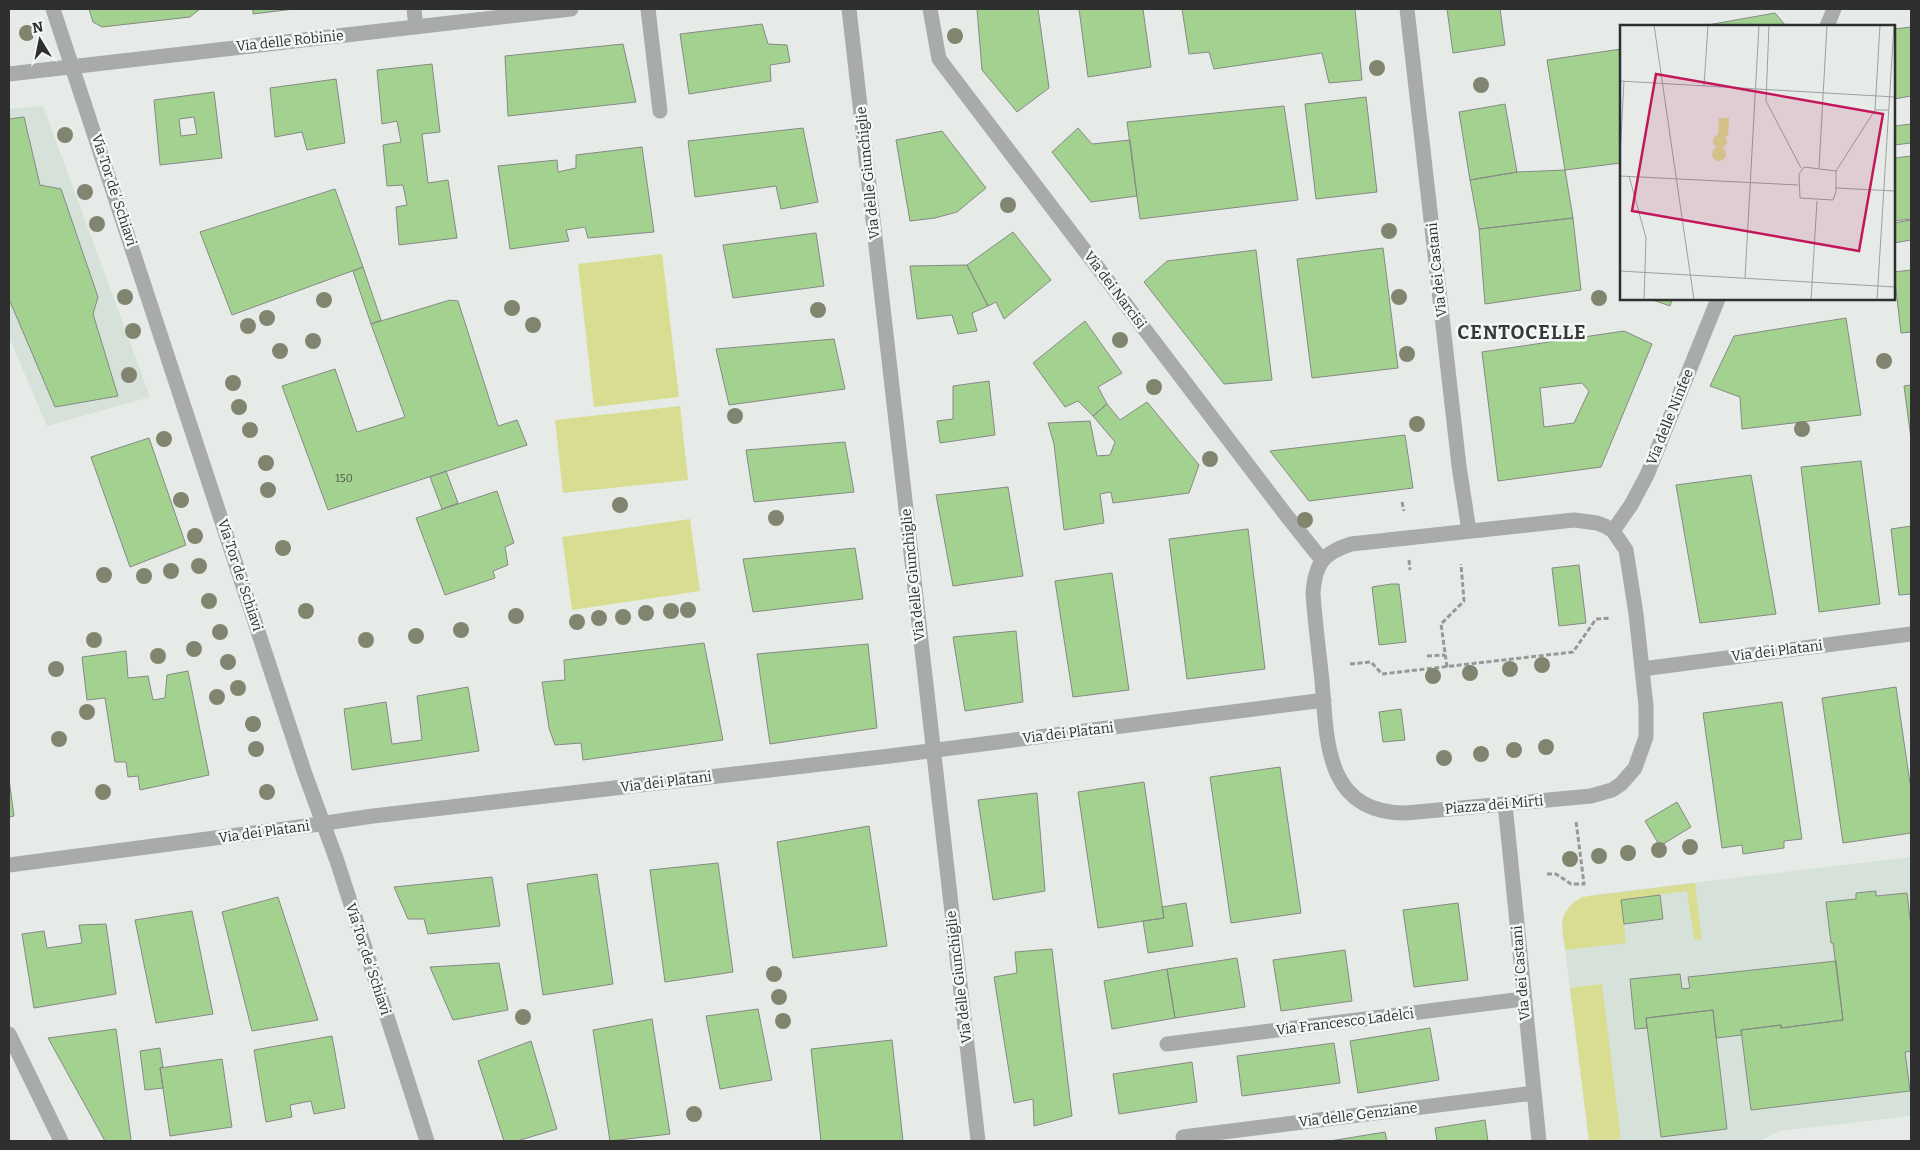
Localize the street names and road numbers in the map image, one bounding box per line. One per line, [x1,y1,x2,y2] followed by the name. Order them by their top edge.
[235,27,345,55] street label: Via delle Robinie
[853,106,883,240] street label: Via delle Giunchiglie
[88,132,140,248] street label: Via Tor de' Schiavi
[1424,222,1450,318] street label: Via dei Castani
[1080,248,1150,332] street label: Via dei Narcisi
[1643,366,1697,468] street label: Via delle Ninfee
[898,508,928,642] street label: Via delle Giunchiglie
[214,517,266,633] street label: Via Tor de' Schiavi
[1730,637,1824,665] street label: Via dei Platani
[1021,719,1115,747] street label: Via dei Platani
[619,768,713,796] street label: Via dei Platani
[1444,792,1544,818] street label: Piazza dei Mirti
[217,817,311,847] street label: Via dei Platani
[342,901,394,1017] street label: Via Tor de' Schiavi
[942,910,976,1044] street label: Via delle Giunchiglie
[1508,925,1534,1021] street label: Via dei Castani
[1275,1005,1415,1039] street label: Via Francesco Ladelci
[1298,1099,1418,1131] street label: Via delle Genziane

